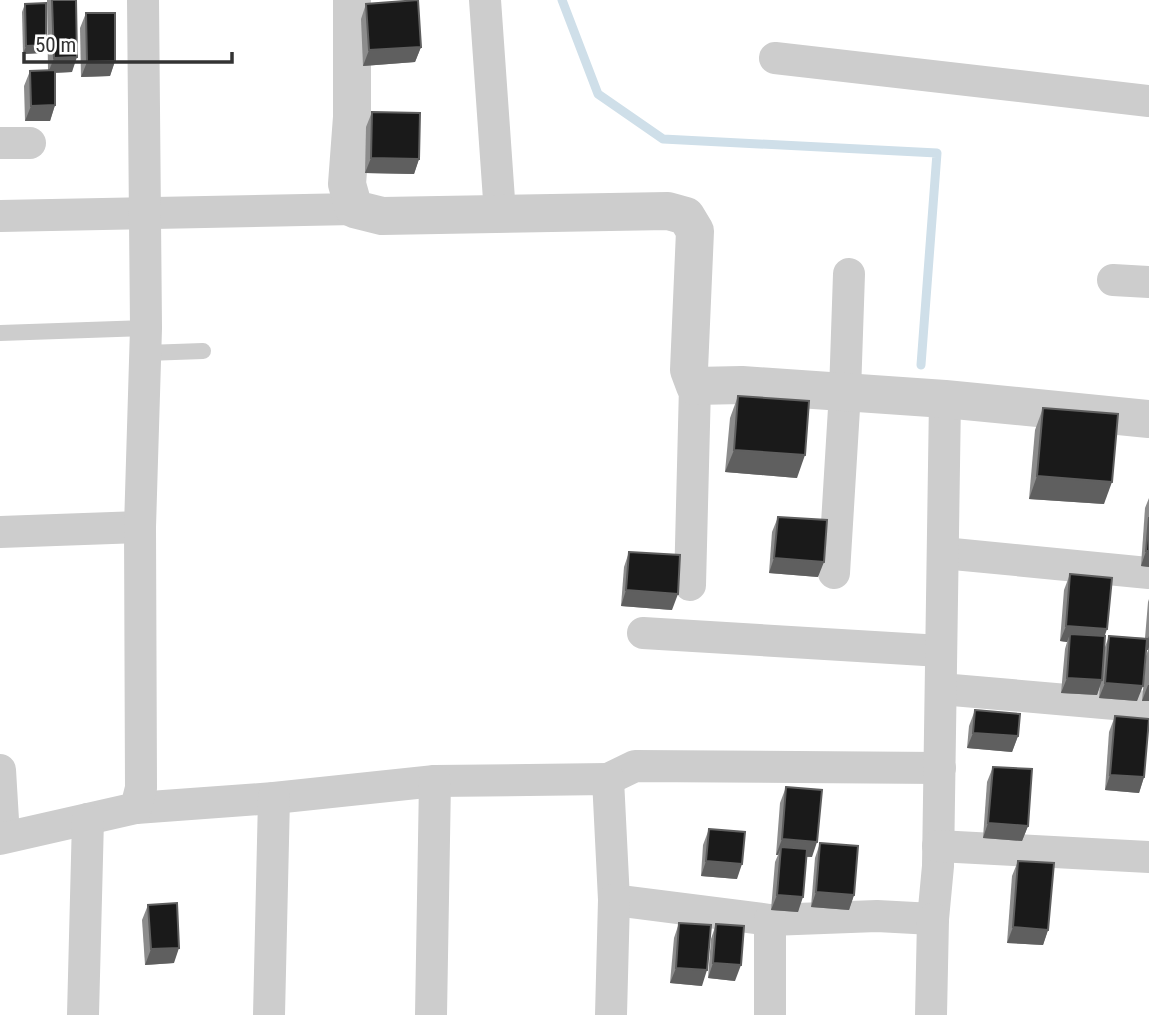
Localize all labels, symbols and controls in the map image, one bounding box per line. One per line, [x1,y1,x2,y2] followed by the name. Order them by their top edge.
[24,21,233,65] scale bar
[35,33,76,57] text: 50 m

